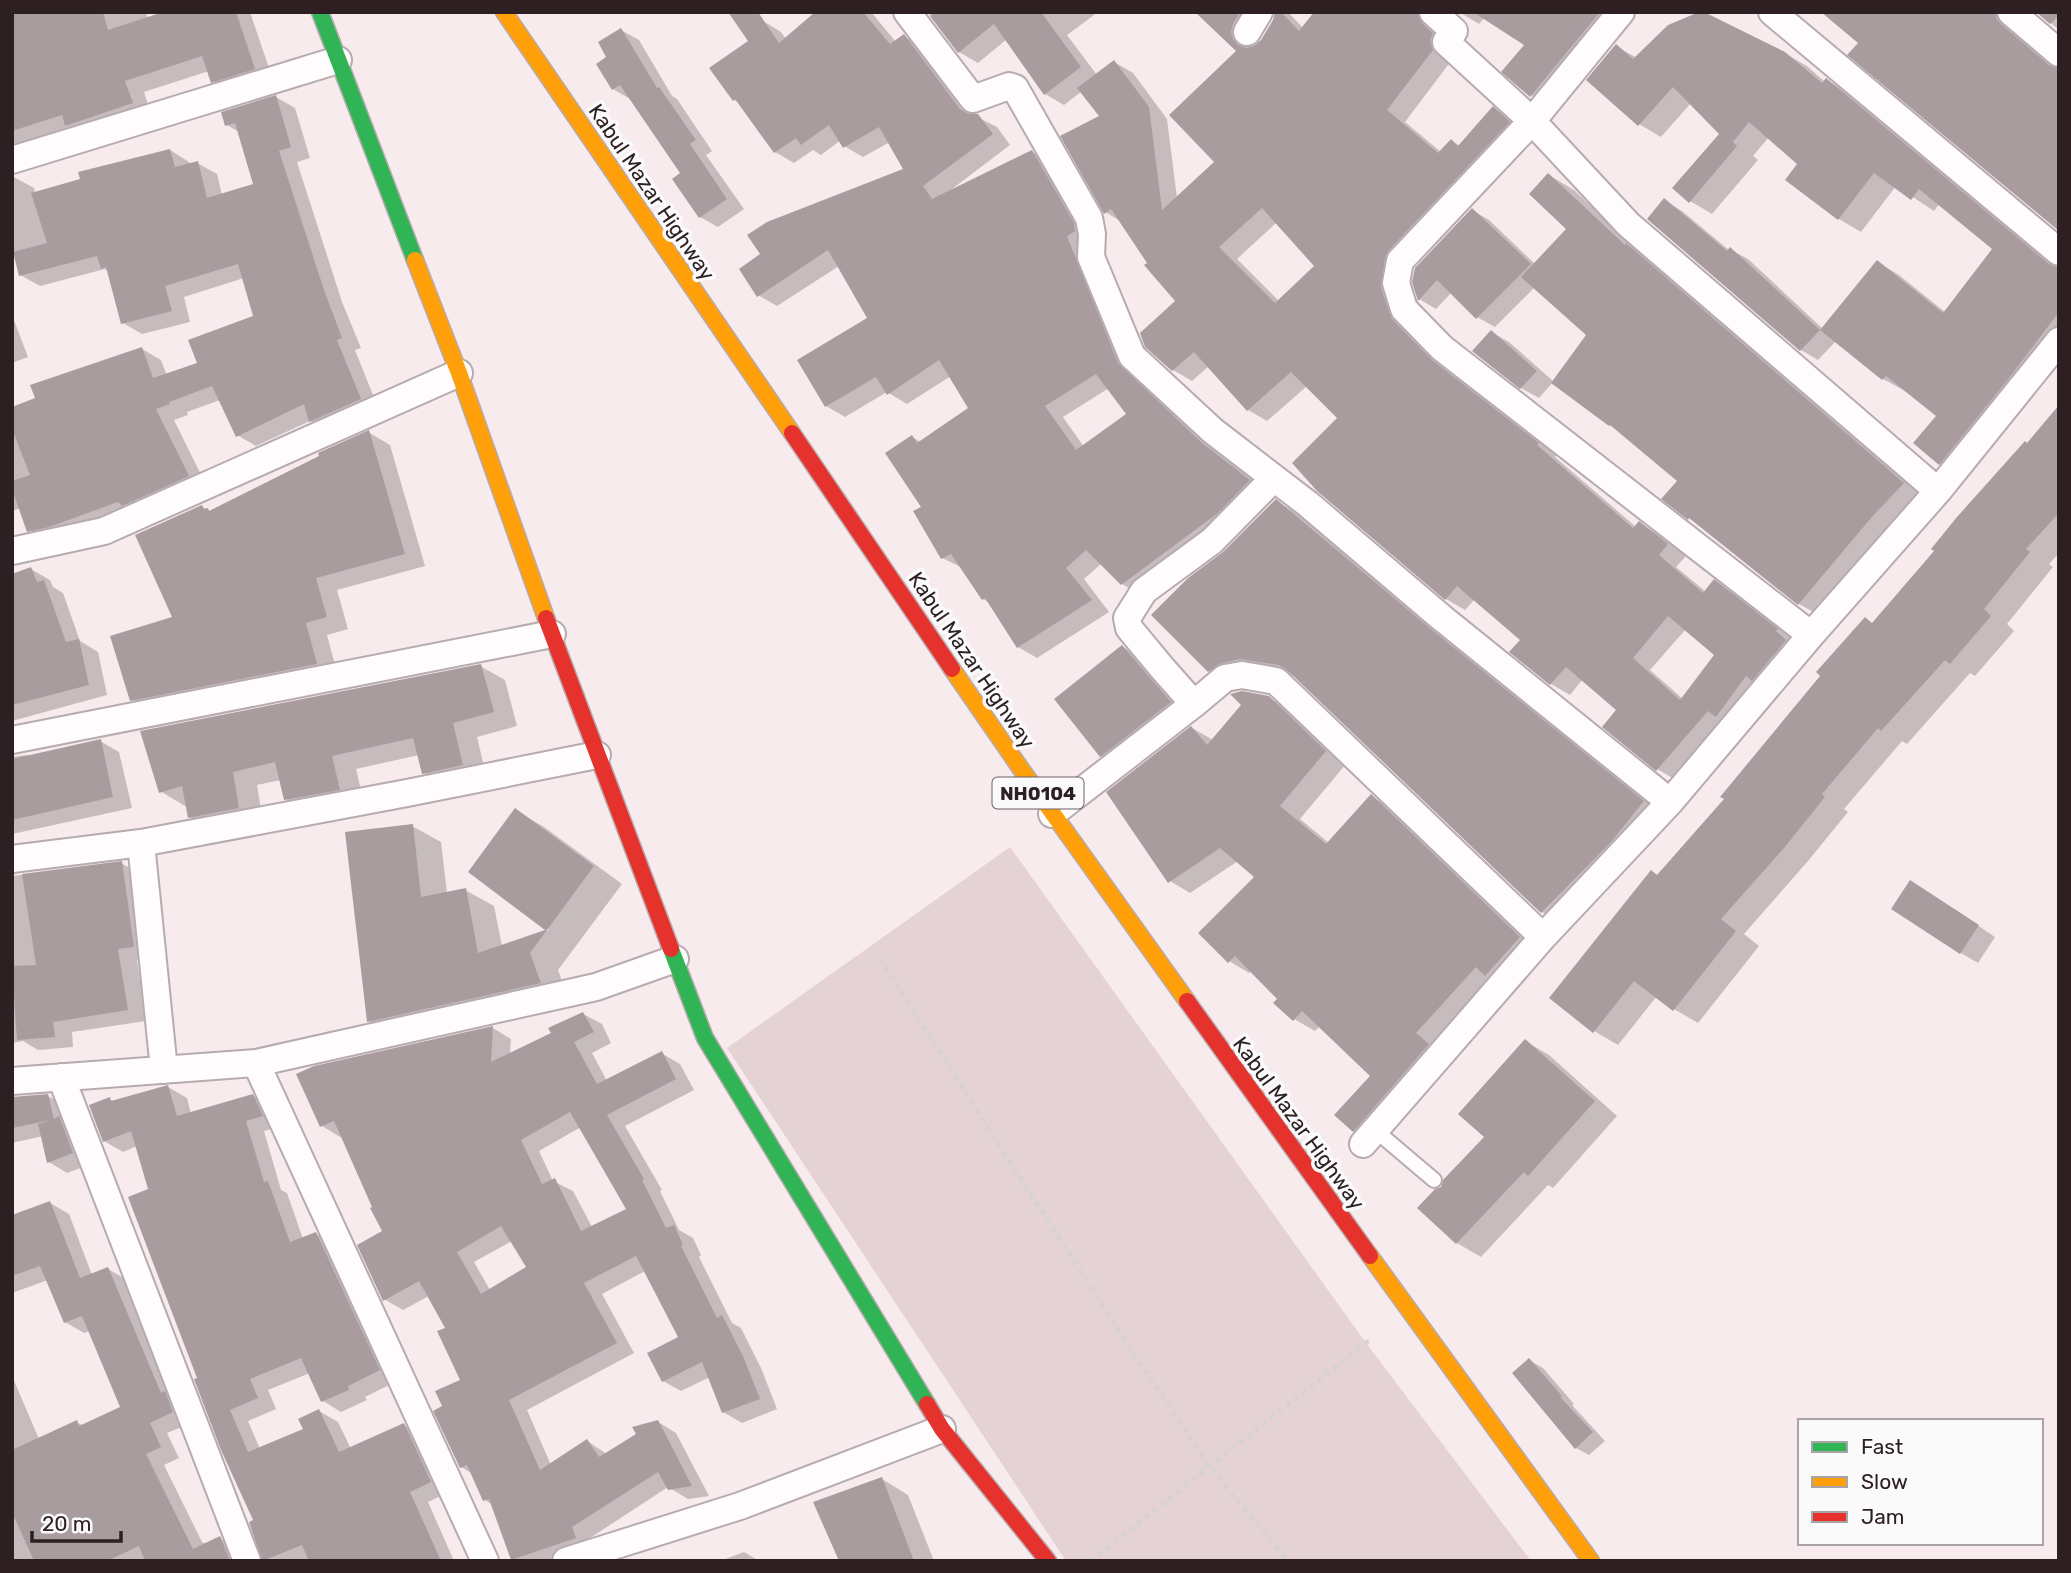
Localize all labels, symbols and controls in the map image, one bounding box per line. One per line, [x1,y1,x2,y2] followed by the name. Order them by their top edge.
[584,99,721,285] street label: Kabul Mazar Highway
[904,567,1041,753] street label: Kabul Mazar Highway
[992,778,1084,808] road number: NH0104
[1228,1032,1370,1215] street label: Kabul Mazar Highway
[1798,1419,2043,1545] legend
[1861,1434,1903,1459] text: Fast
[1861,1469,1908,1494] text: Slow
[32,1500,121,1544] scale bar
[1861,1504,1905,1529] text: Jam
[42,1511,91,1536] text: 20 m

